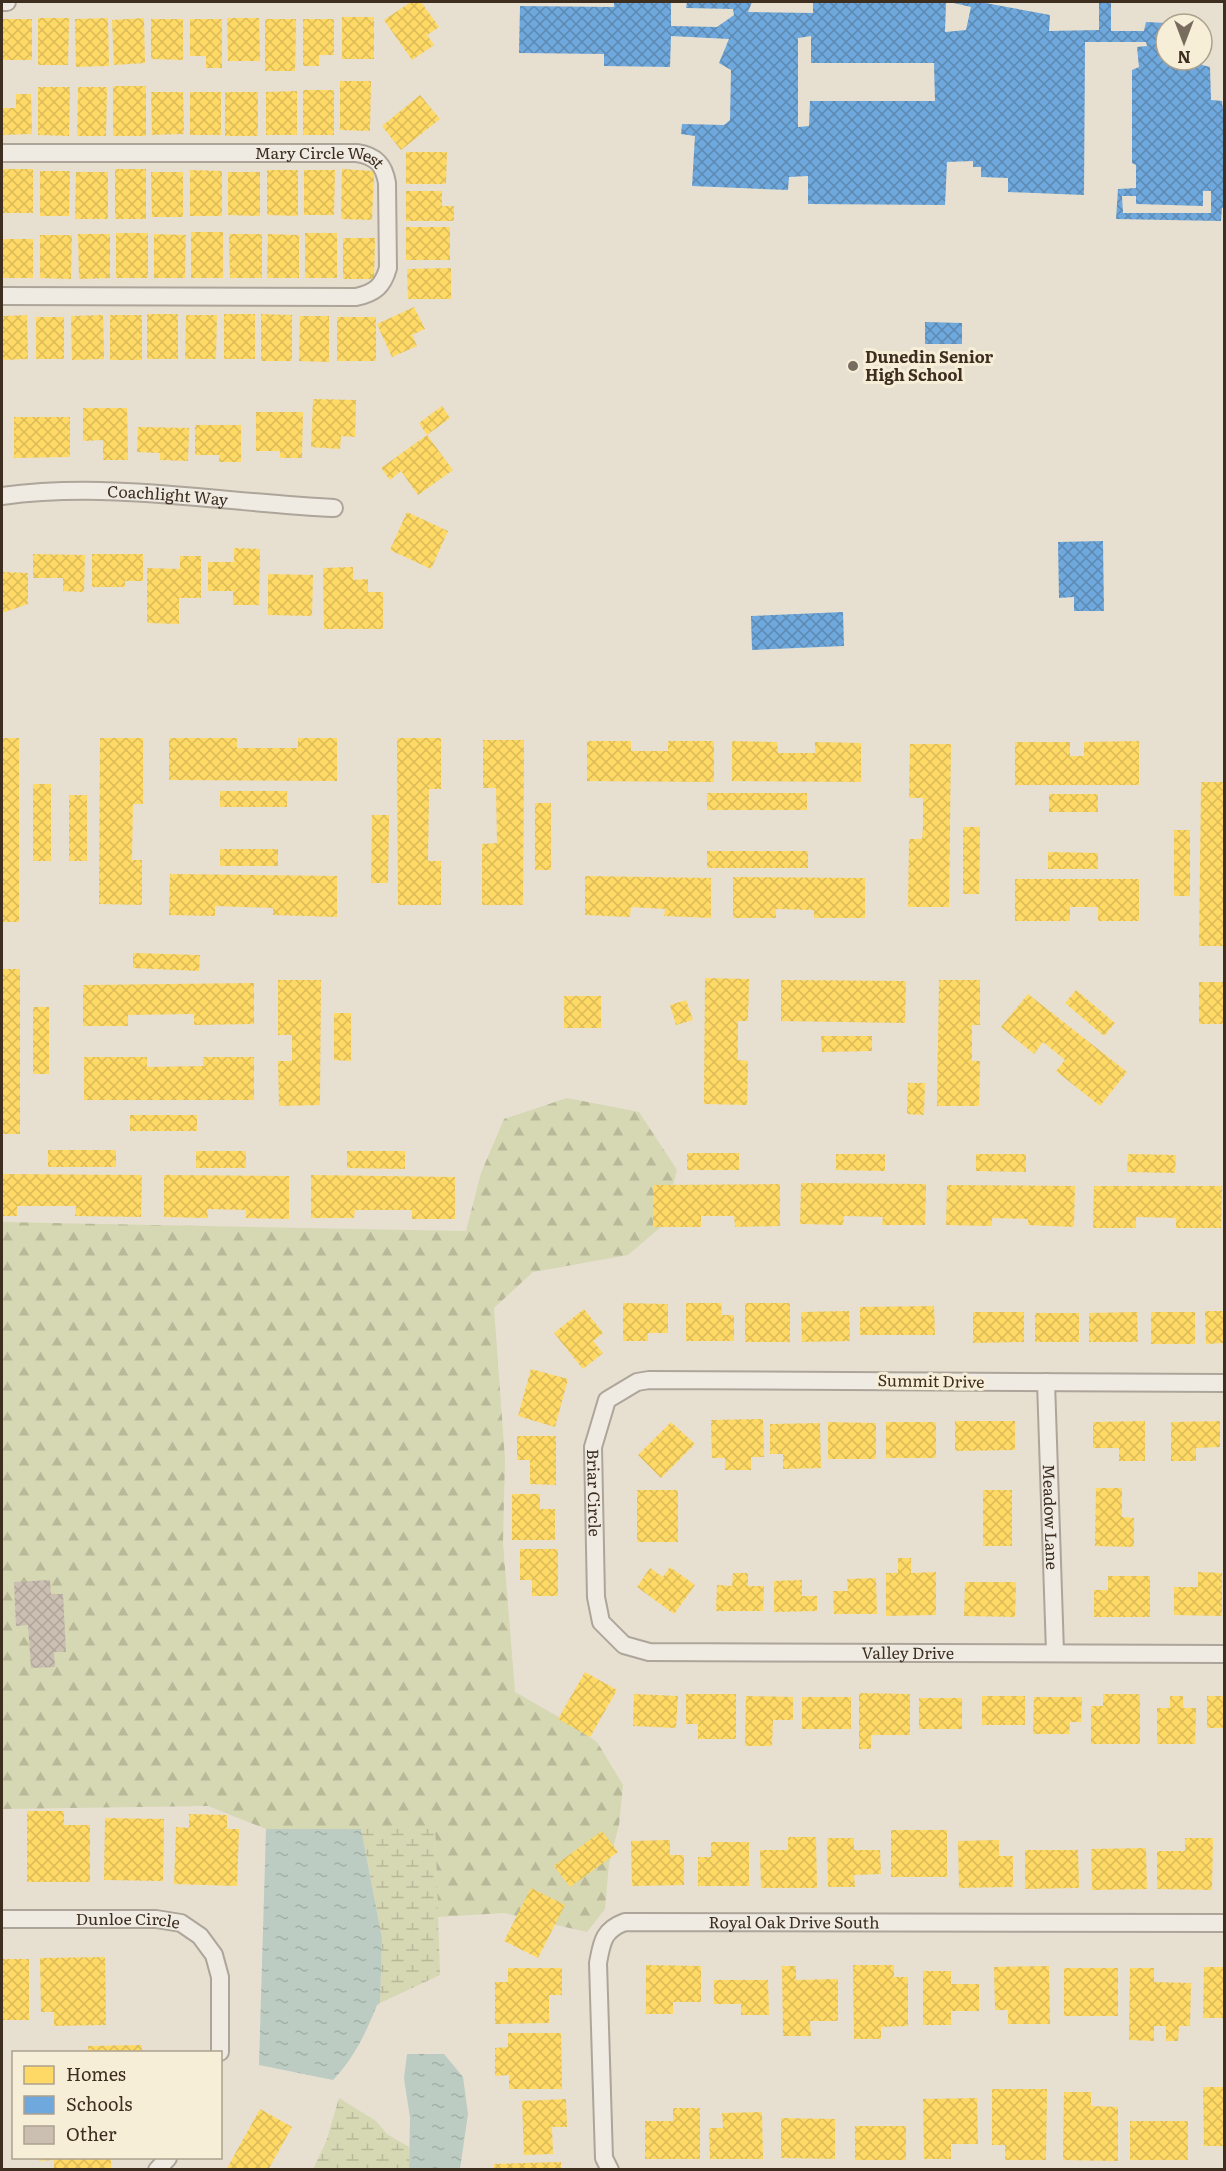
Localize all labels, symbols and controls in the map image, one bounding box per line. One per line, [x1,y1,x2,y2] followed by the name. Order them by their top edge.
[1154,12,1214,72] north arrow
[1177,46,1191,70] text: N
[255,140,391,174] street label: Mary Circle West
[865,344,993,386] place label: Dunedin Senior High School
[846,359,860,373] marker: Dunedin Senior High School
[107,478,230,511] street label: Coachlight Way
[877,1367,985,1393] street label: Summit Drive
[582,1449,608,1537] street label: Briar Circle
[1038,1464,1065,1570] street label: Meadow Lane
[861,1640,954,1664] street label: Valley Drive
[76,1906,182,1934] street label: Dunloe Circle
[708,1909,880,1933] street label: Royal Oak Drive South
[12,2051,222,2159] legend
[66,2060,126,2087] text: Homes
[66,2090,132,2117] text: Schools
[66,2120,117,2147] text: Other

